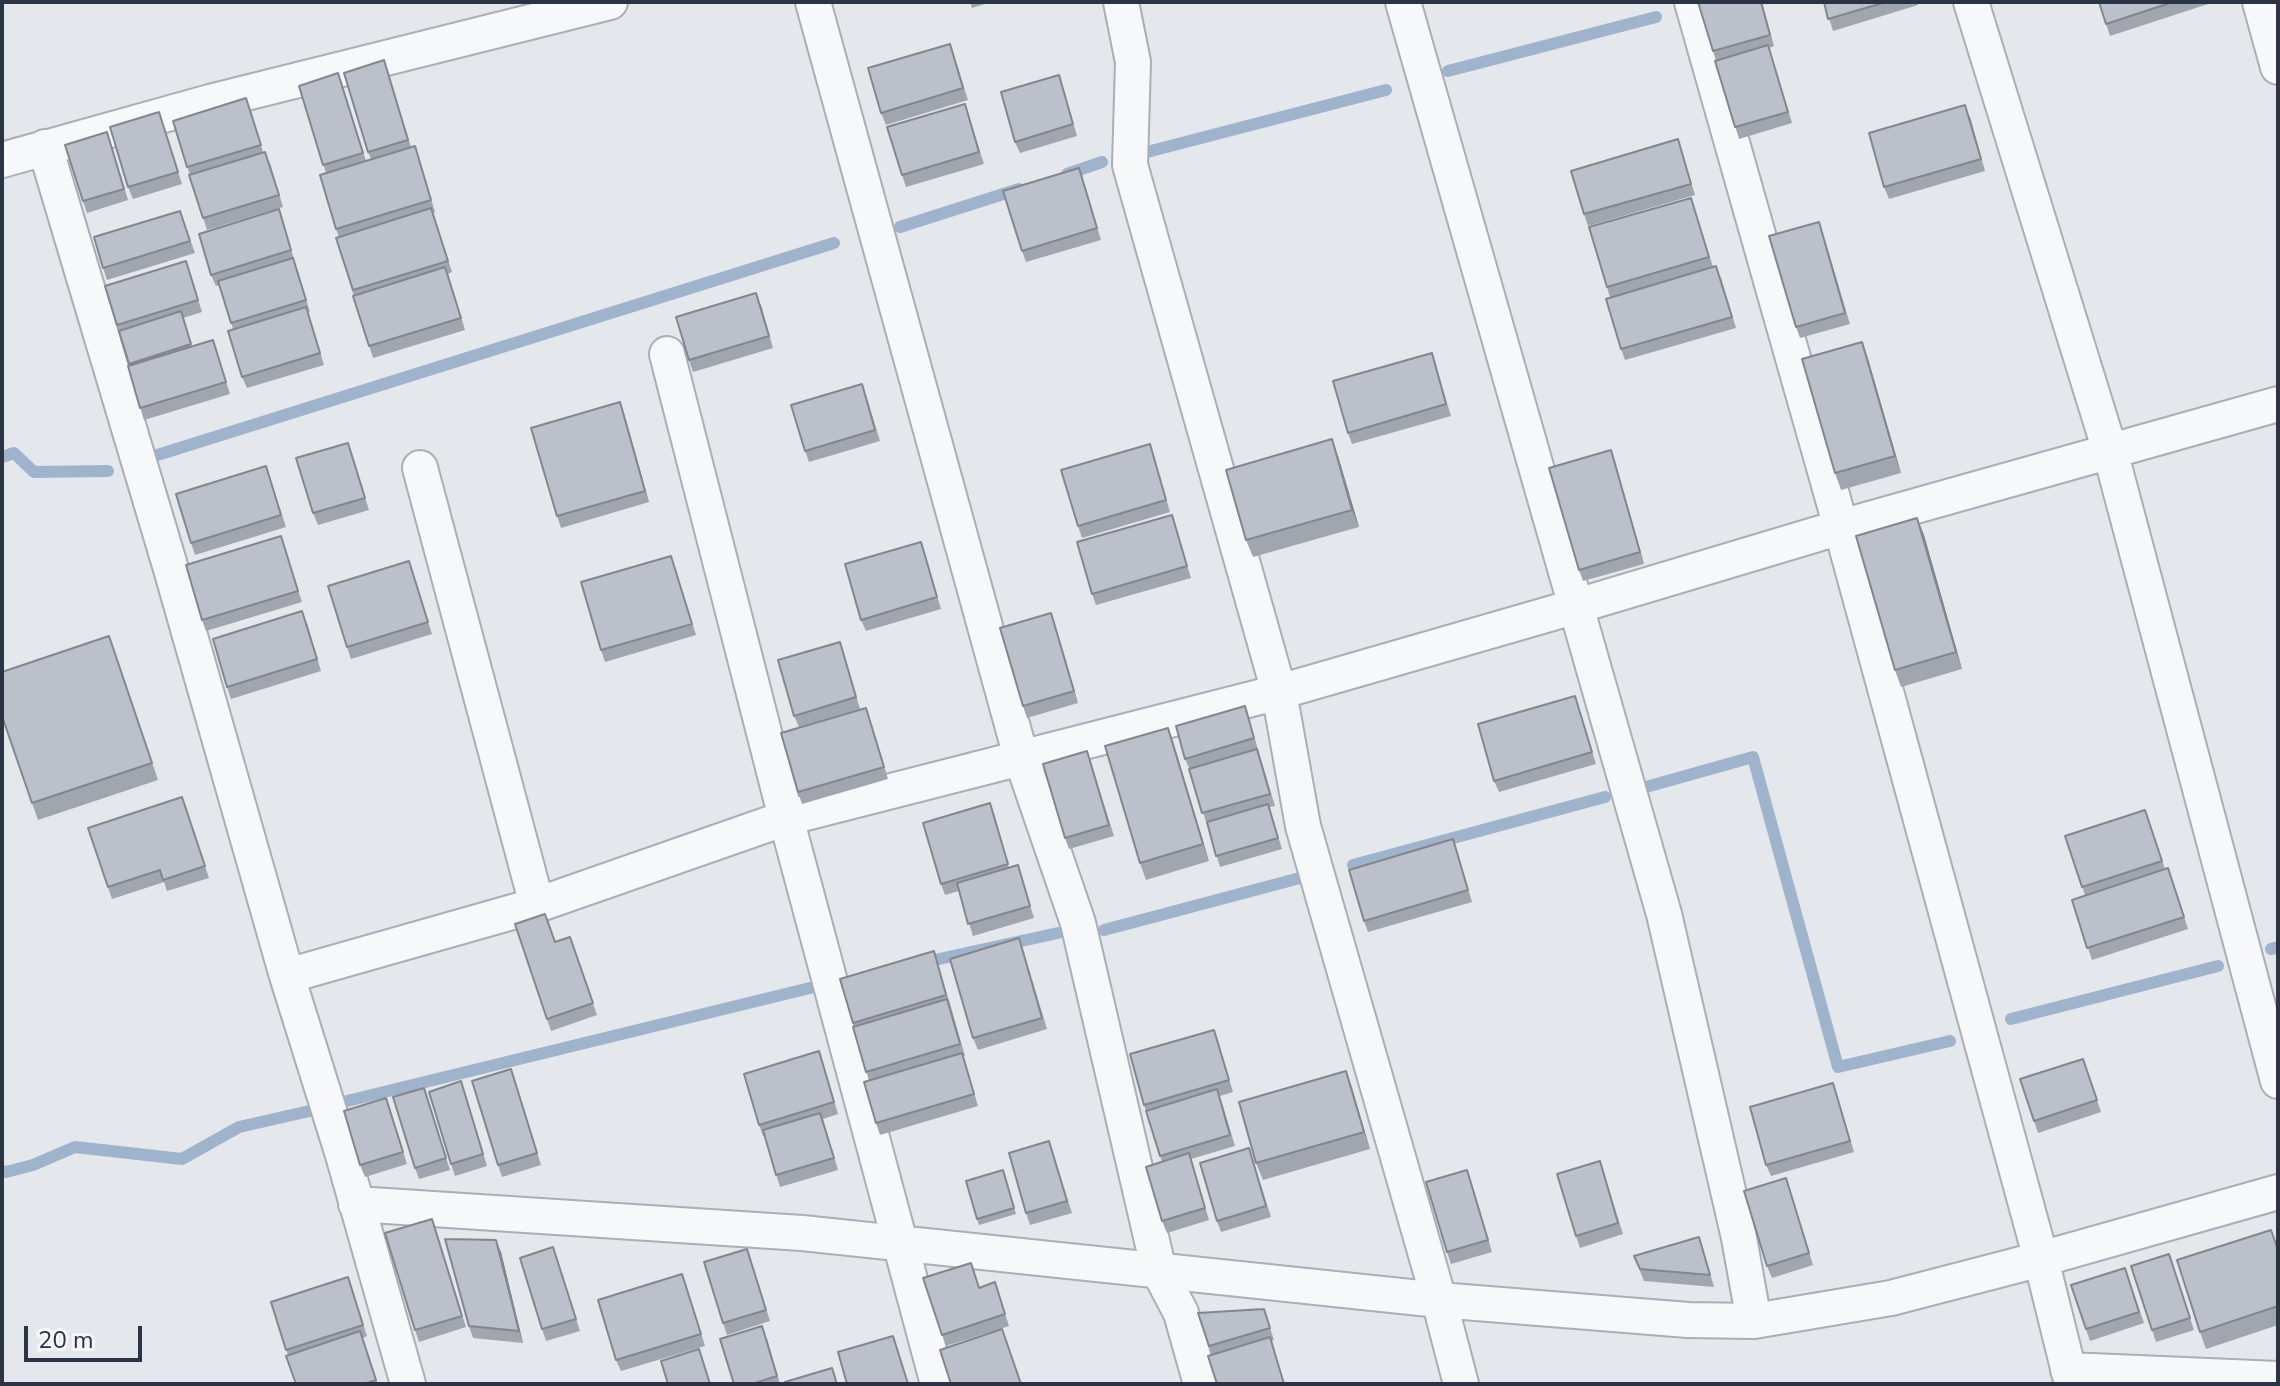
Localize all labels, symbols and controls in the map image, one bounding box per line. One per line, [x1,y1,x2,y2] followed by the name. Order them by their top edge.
[28,1310,146,1360] scale bar
[38,1324,94,1356] text: 20 m

